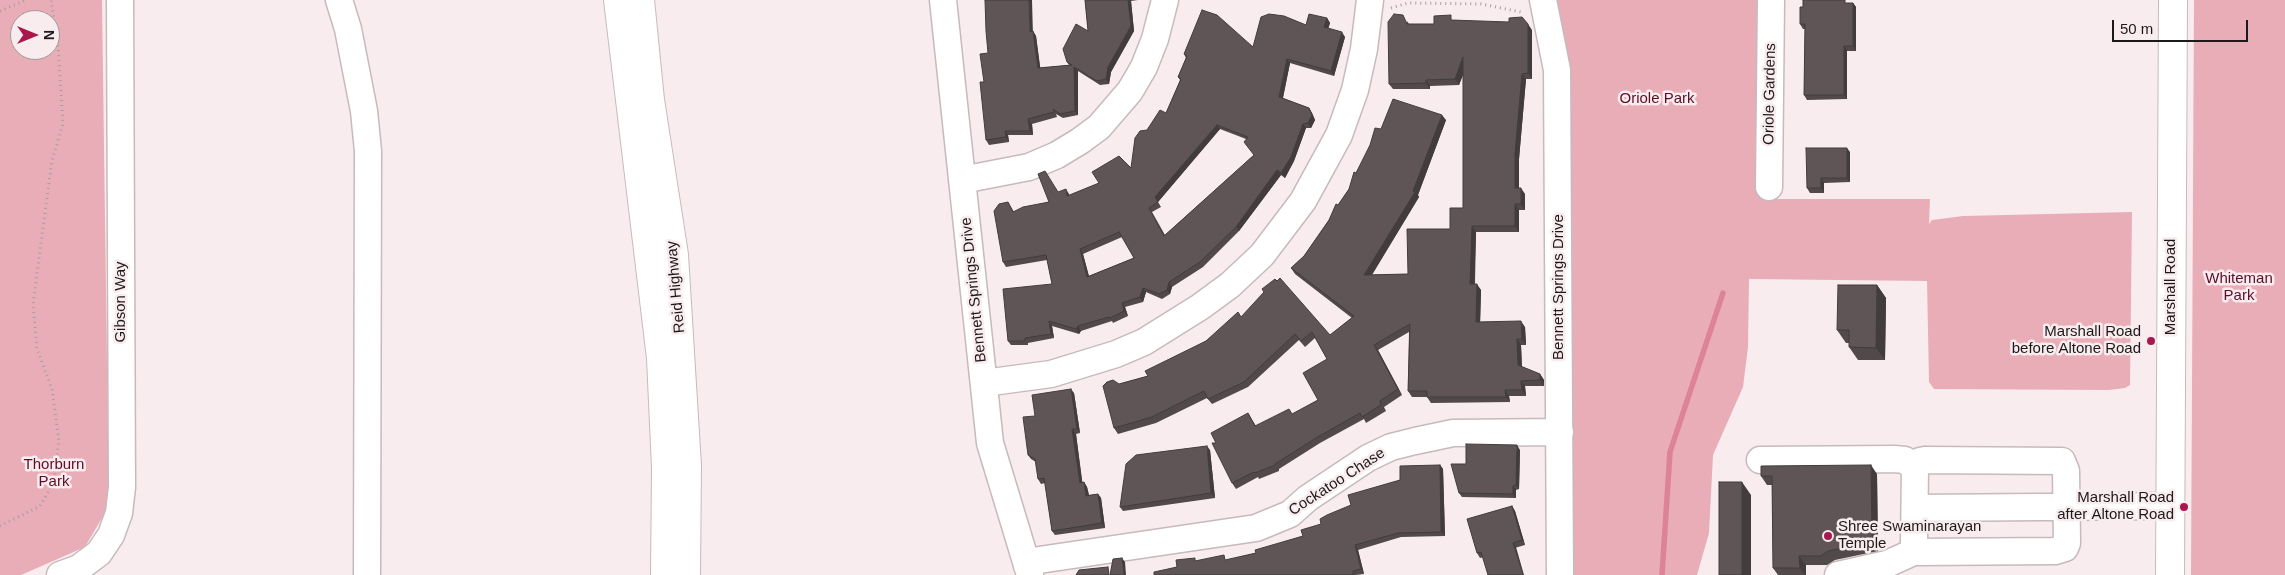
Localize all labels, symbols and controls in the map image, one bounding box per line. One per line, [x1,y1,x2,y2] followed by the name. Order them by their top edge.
[10,10,60,60] north arrow
[2115,10,2251,42] scale bar
[2120,20,2153,37] text: 50 m
[41,30,57,40] text: N
[1760,43,1780,145] street label: Oriole Gardens
[1619,90,1695,108] park label: Oriole Park
[1550,214,1568,360] street label: Bennett Springs Drive
[957,217,991,363] street label: Bennett Springs Drive
[2162,239,2180,335] street label: Marshall Road
[663,240,689,334] street label: Reid Highway
[112,261,130,343] street label: Gibson Way
[2205,270,2273,305] park label: Whiteman Park
[2012,323,2141,358] place label: Marshall Road before Altone Road
[2145,335,2157,347] marker: Marshall Road before Altone Road
[1286,444,1388,520] street label: Cockatoo Chase
[24,456,84,491] park label: Thorburn Park
[2057,489,2174,524] place label: Marshall Road after Altone Road
[2178,501,2190,513] marker: Marshall Road after Altone Road
[1838,518,1981,553] place label: Shree Swaminarayan Temple
[1822,530,1834,542] marker: Shree Swaminarayan Temple

